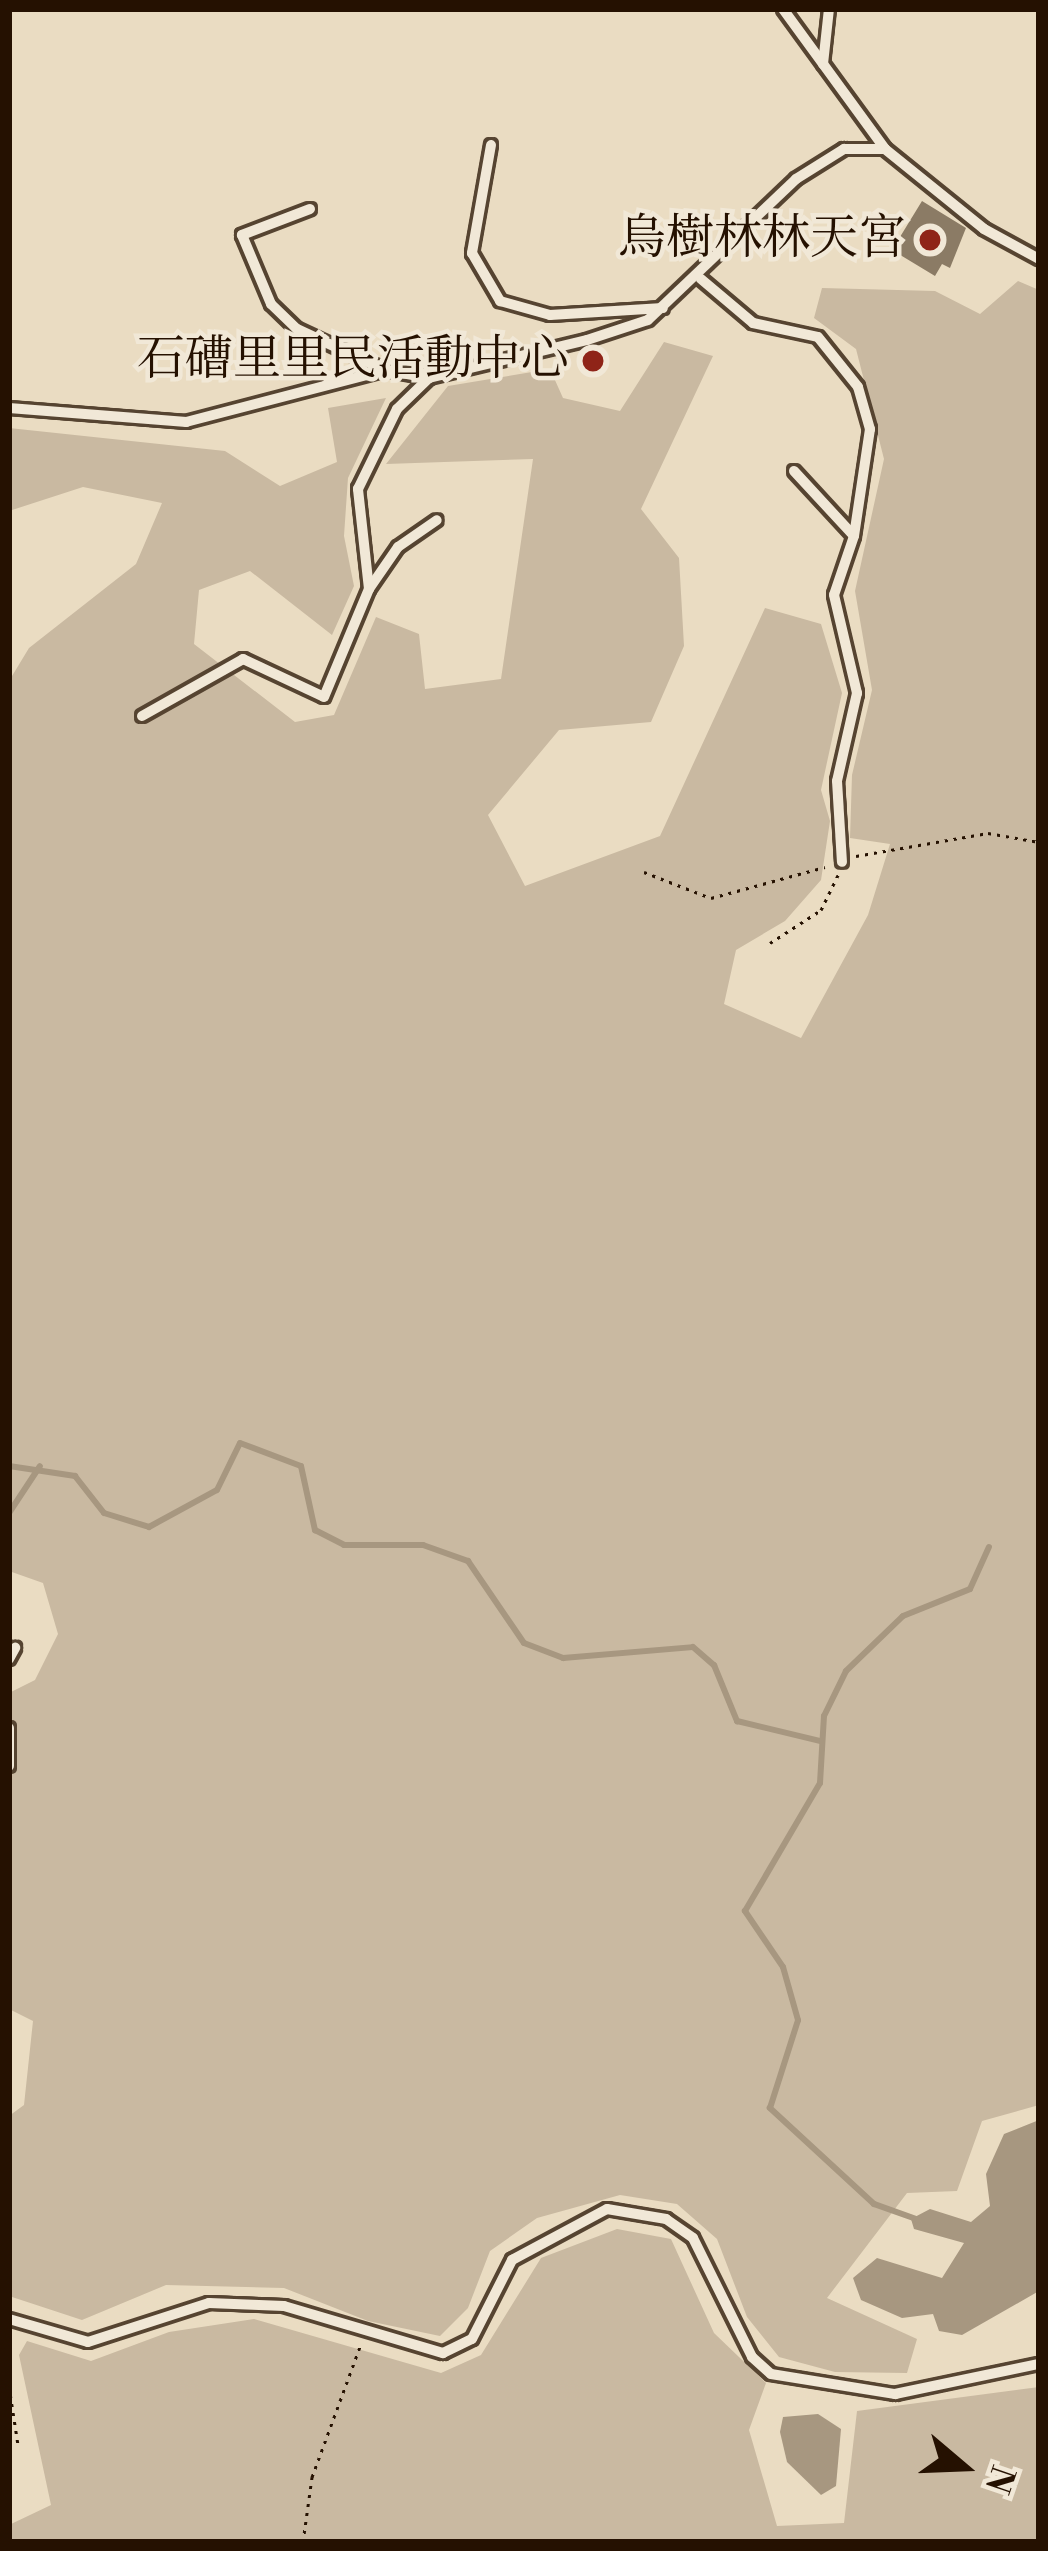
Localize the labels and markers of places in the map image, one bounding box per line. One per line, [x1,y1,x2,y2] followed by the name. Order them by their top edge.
[618,211,906,269] place label: 烏樹林林天宮
[917,227,943,253] marker: 烏樹林林天宮
[137,332,569,390] place label: 石𥕢里里民活動中心
[580,348,606,374] marker: 石𥕢里里民活動中心

